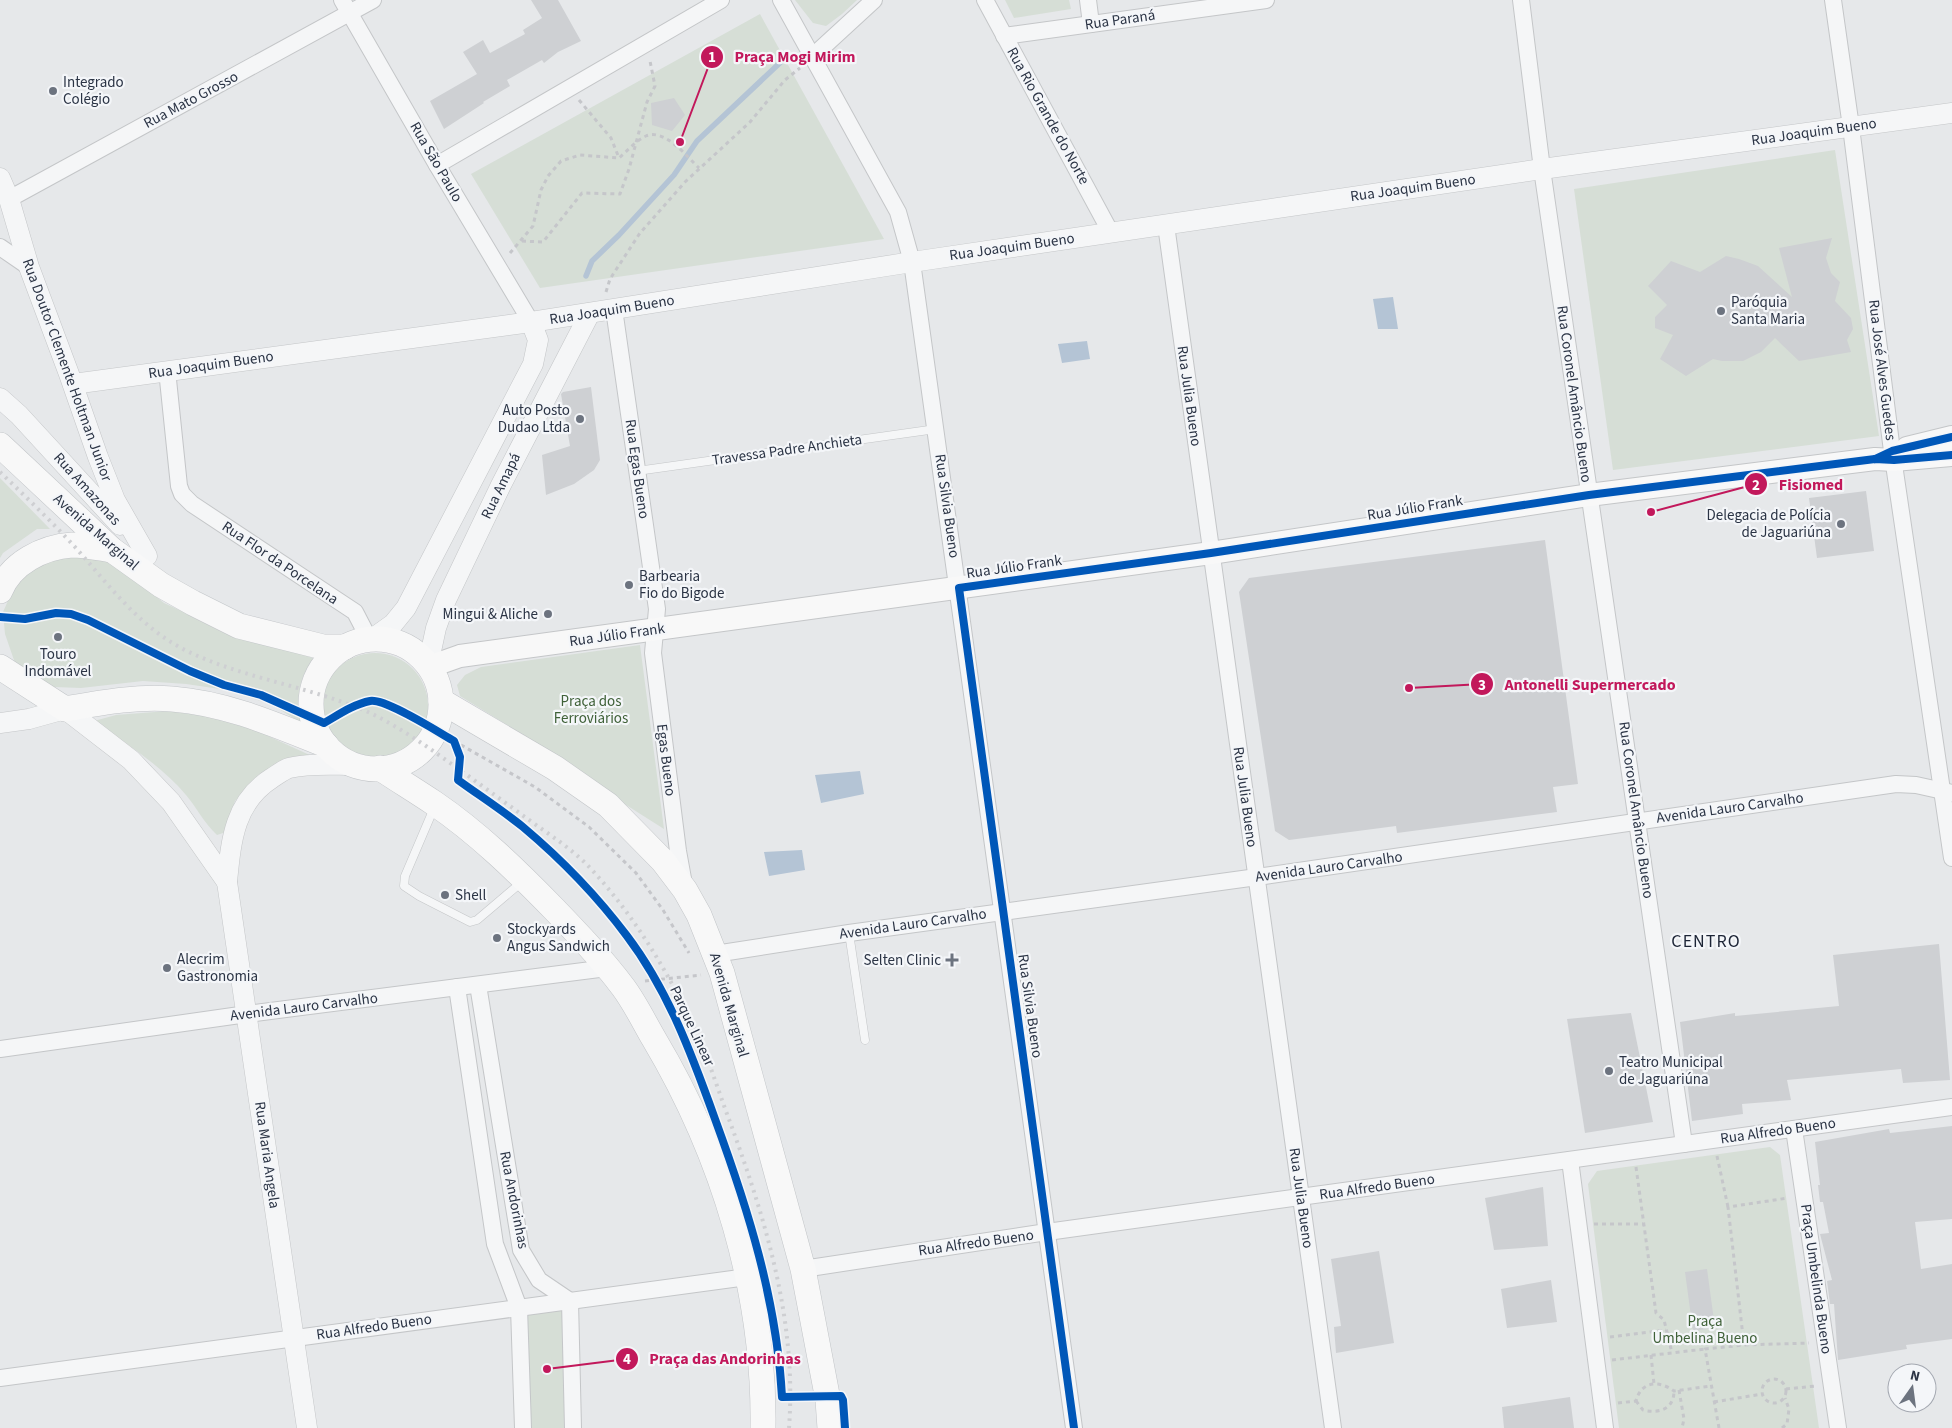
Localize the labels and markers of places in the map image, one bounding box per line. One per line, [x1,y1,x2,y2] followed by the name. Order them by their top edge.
[699,41,866,72] callout: Praça Mogi Mirim
[63,72,124,110] place label: Integrado Colégio
[47,85,59,97] marker: Integrado Colégio
[1731,292,1805,330] place label: Paróquia Santa Maria
[1715,305,1727,317] marker: Paróquia Santa Maria
[498,400,570,438] place label: Auto Posto Dudao Ltda
[574,413,586,425] marker: Auto Posto Dudao Ltda
[1744,469,1853,500] callout: Fisiomed
[1707,505,1831,543] place label: Delegacia de Polícia de Jaguariúna
[1835,518,1847,530] marker: Delegacia de Polícia de Jaguariúna
[639,566,724,604] place label: Barbearia Fio do Bigode
[623,579,635,591] marker: Barbearia Fio do Bigode
[443,604,538,625] place label: Mingui & Aliche
[542,608,554,620] marker: Mingui & Aliche
[52,631,64,643] marker: Touro Indomável
[25,644,92,682] place label: Touro Indomável
[1469,669,1685,700] callout: Antonelli Supermercado
[455,885,486,906] place label: Shell
[439,889,451,901] marker: Shell
[507,919,610,957] place label: Stockyards Angus Sandwich
[491,932,503,944] marker: Stockyards Angus Sandwich
[177,949,258,987] place label: Alecrim Gastronomia
[863,950,941,971] place label: Selten Clinic
[945,953,959,967] marker: Selten Clinic
[161,962,173,974] marker: Alecrim Gastronomia
[1619,1052,1723,1090] place label: Teatro Municipal de Jaguariúna
[1603,1065,1615,1077] marker: Teatro Municipal de Jaguariúna
[614,1343,811,1374] callout: Praça das Andorinhas

